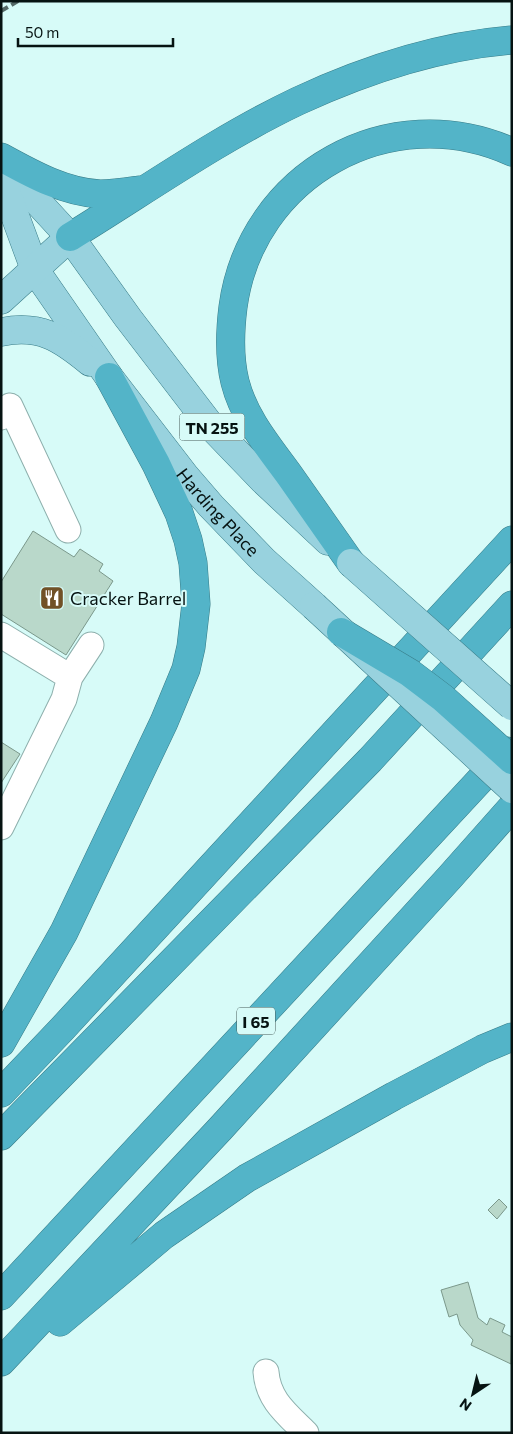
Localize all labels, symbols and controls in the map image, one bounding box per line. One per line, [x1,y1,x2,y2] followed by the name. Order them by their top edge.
[18,15,172,47] scale bar
[25,23,59,41] text: 50 m
[180,414,244,441] road number: TN 255
[172,464,264,561] street label: Harding Place
[39,585,65,611] restaurant icon: Cracker Barrel
[70,587,186,609] place label: Cracker Barrel
[237,1008,275,1034] road number: I 65
[448,1369,498,1419] north arrow
[456,1395,474,1415] text: N

